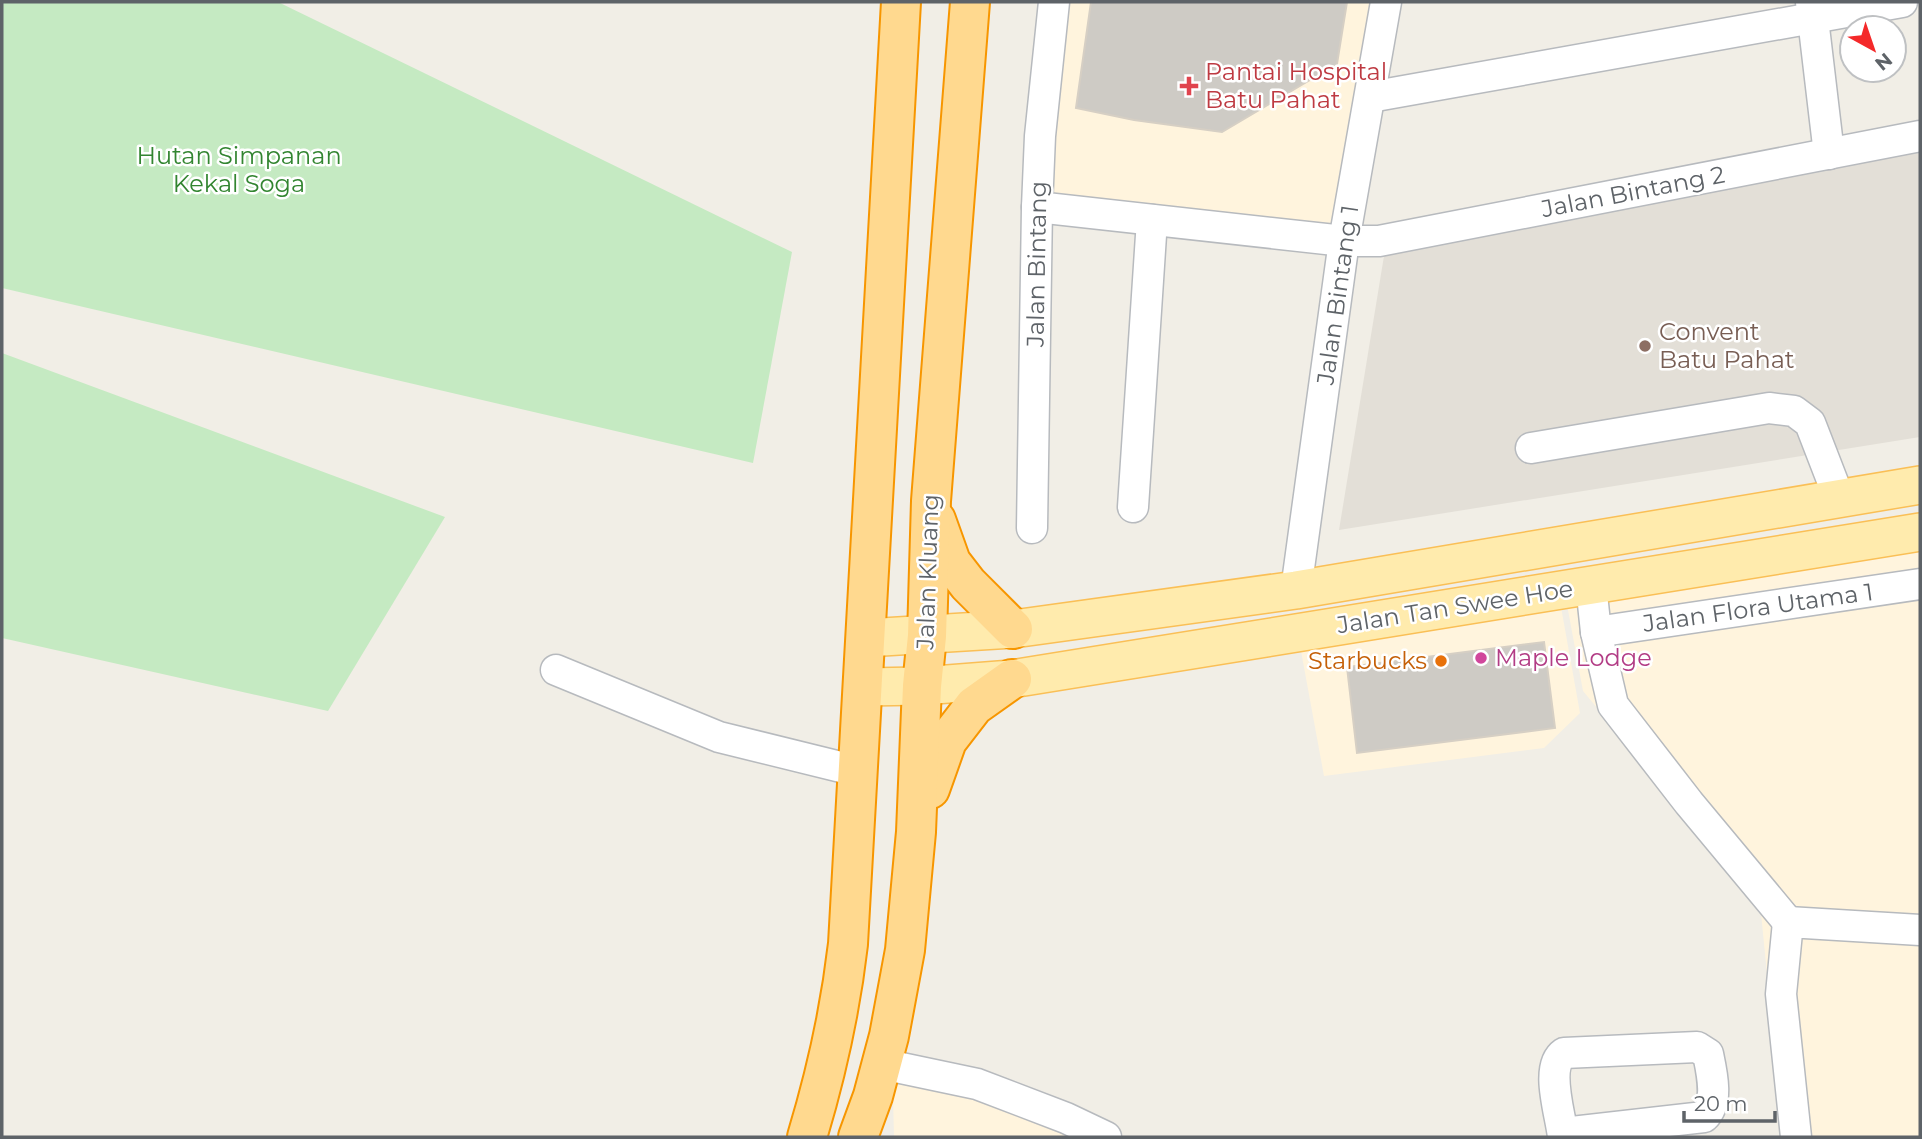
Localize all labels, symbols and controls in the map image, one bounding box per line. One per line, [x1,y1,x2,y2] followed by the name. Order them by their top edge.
[1838,14,1908,84] north arrow
[1870,48,1897,75] text: N
[1205,57,1387,114] place label: Pantai Hospital Batu Pahat
[1179,76,1199,96] marker: Pantai Hospital Batu Pahat
[136,141,342,198] park label: Hutan Simpanan Kekal Soga
[1538,160,1727,224] street label: Jalan Bintang 2
[1021,181,1052,348] street label: Jalan Bintang
[1310,203,1364,388] street label: Jalan Bintang 1
[1659,317,1795,374] place label: Convent Batu Pahat
[1637,338,1653,354] marker: Convent Batu Pahat
[910,494,945,651] street label: Jalan Kluang
[1334,574,1575,640] street label: Jalan Tan Swee Hoe
[1640,577,1875,638] street label: Jalan Flora Utama 1
[1495,643,1652,672] place label: Maple Lodge
[1308,646,1427,675] place label: Starbucks
[1473,650,1489,666] marker: Maple Lodge
[1433,653,1449,669] marker: Starbucks
[1684,1080,1775,1124] scale bar
[1694,1091,1748,1116] text: 20 m

